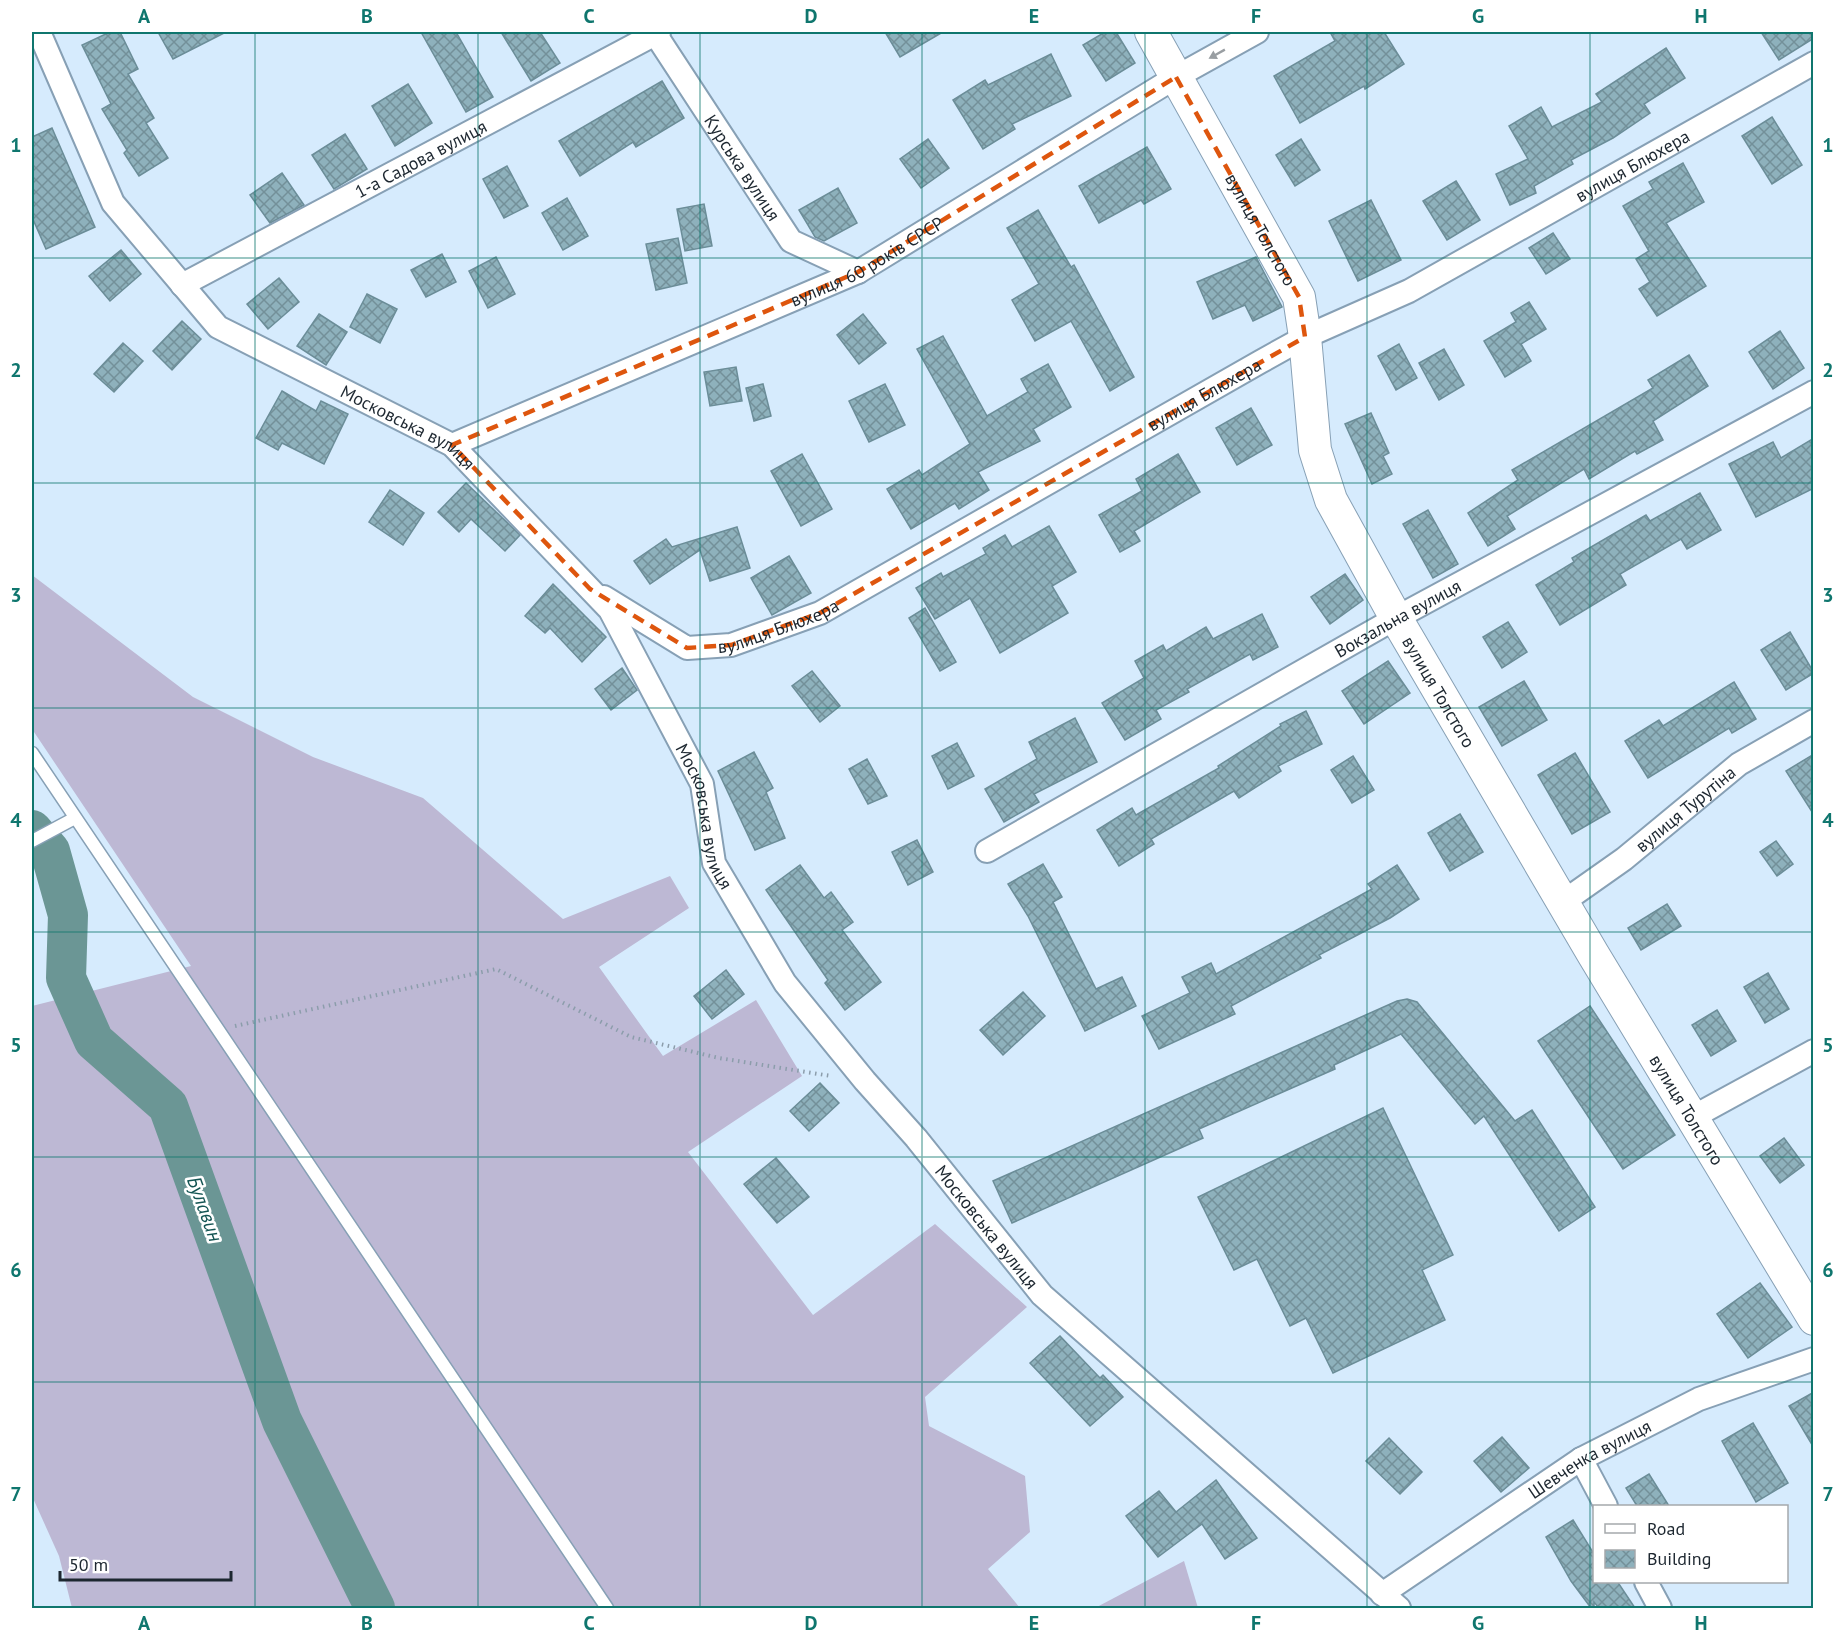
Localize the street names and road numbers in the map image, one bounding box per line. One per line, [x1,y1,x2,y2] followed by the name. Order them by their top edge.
[700,110,786,225] street label: Курська вулиця
[351,114,490,203] street label: 1-а Садова вулиця
[1571,124,1693,207] street label: вулиця Блюхера
[1221,169,1302,290] street label: вулиця Толстого
[787,211,948,311] street label: вулиця 60 років СРСР
[1143,352,1265,436] street label: вулиця Блюхера
[337,379,481,474] street label: Московська вулиця
[1330,574,1465,662] street label: Вокзальна вулиця
[717,593,843,657] street label: вулиця Блюхера
[1398,632,1481,752] street label: вулиця Толстого
[671,739,738,893] street label: Московська вулиця
[1630,760,1740,857] street label: вулиця Турутіна
[1645,1050,1730,1169] street label: вулиця Толстого
[930,1160,1044,1293] street label: Московська вулиця
[1523,1414,1655,1503] street label: Шевченка вулиця

